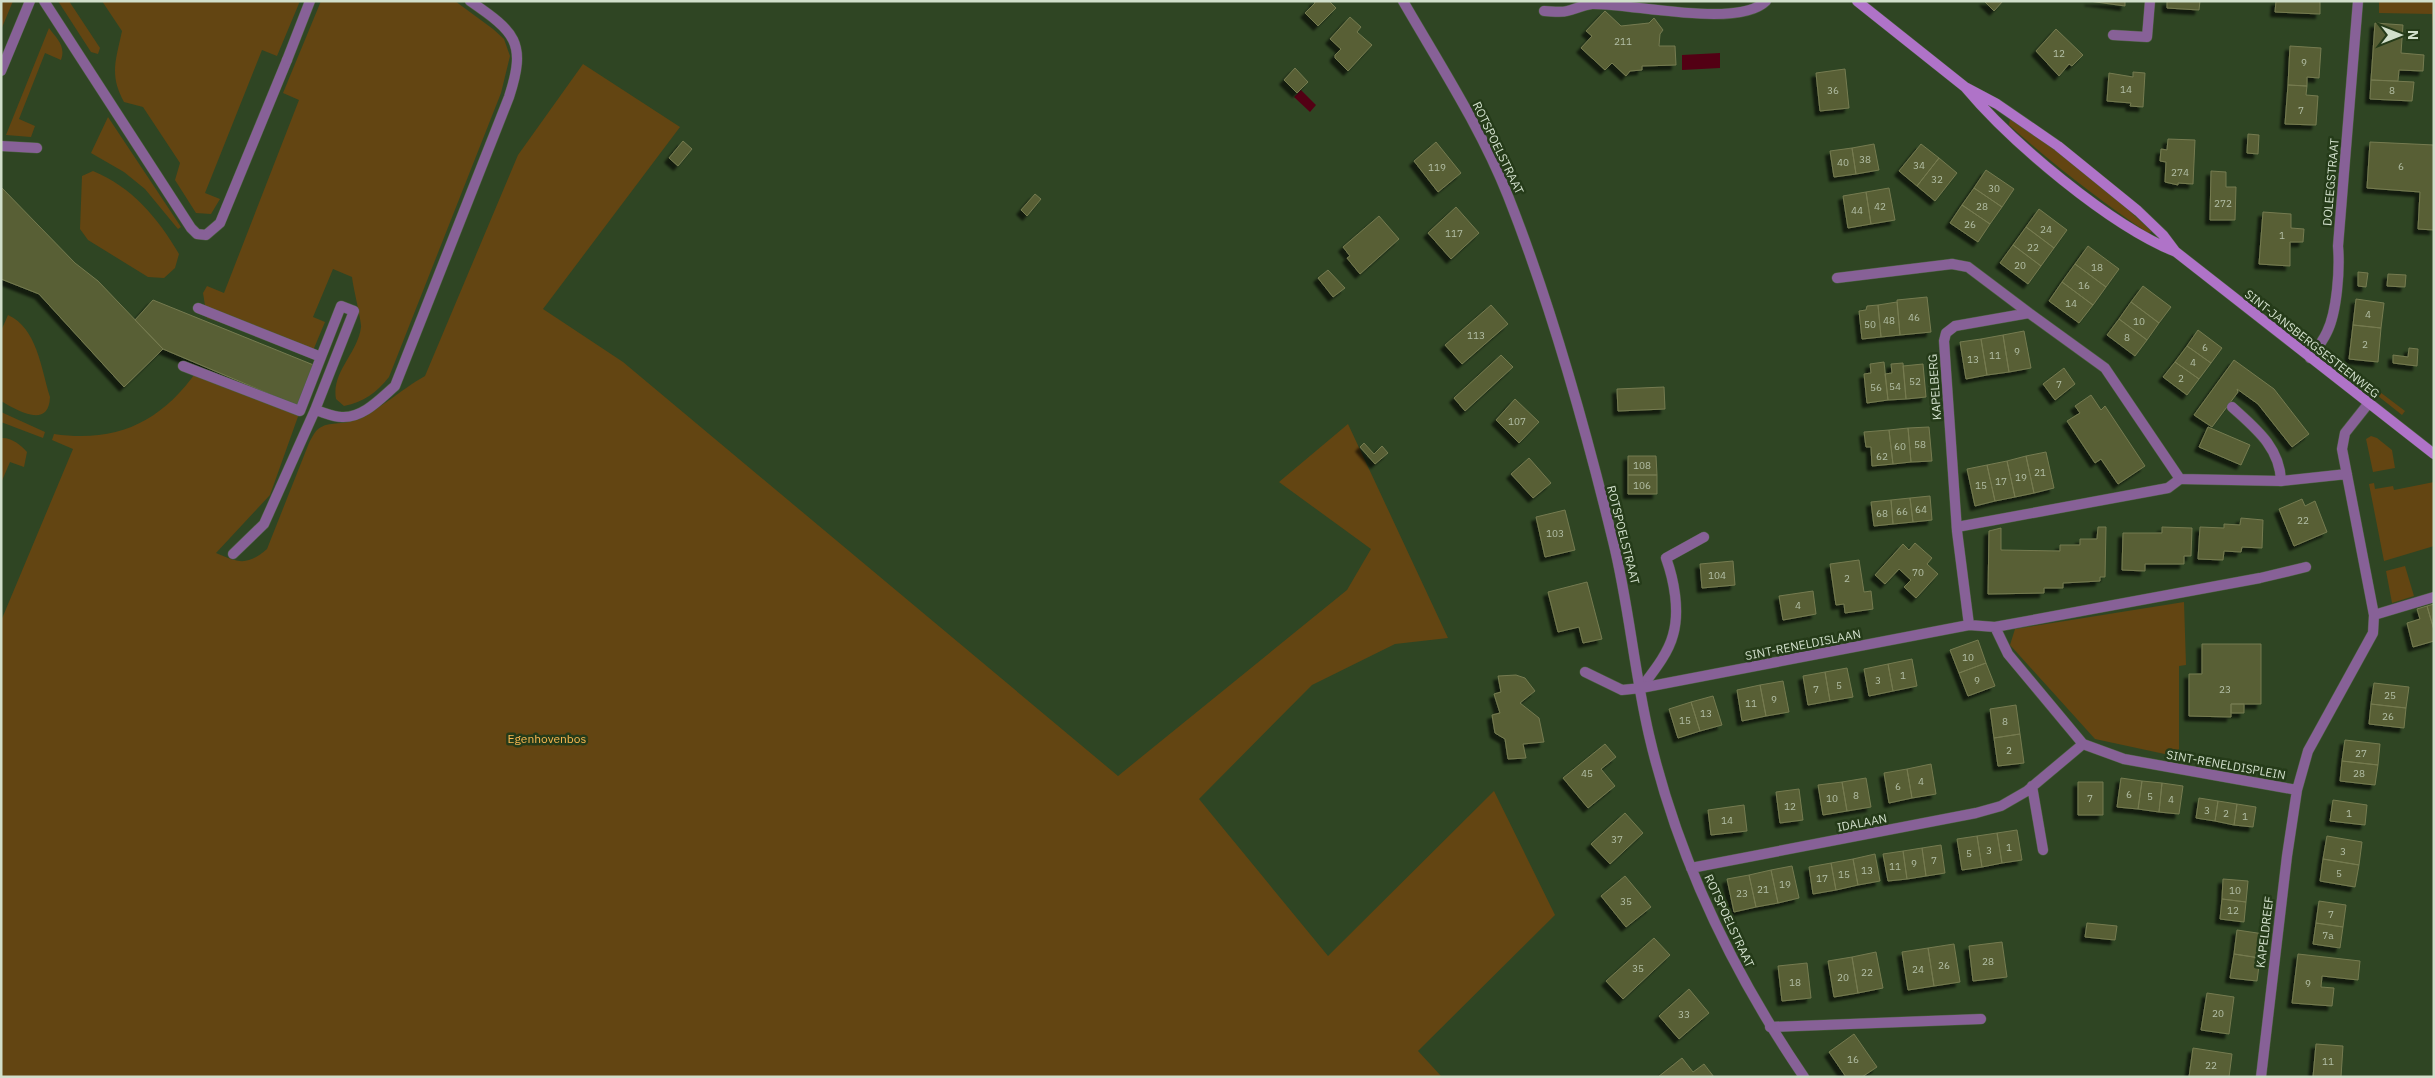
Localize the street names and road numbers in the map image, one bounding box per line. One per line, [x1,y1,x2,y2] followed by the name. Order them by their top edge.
[1470,99,1527,197] street label: ROTSPOELSTRAAT
[2319,137,2342,226] street label: DOLEEGSTRAAT
[2242,286,2383,401] street label: SINT-JANSBERGSESTEENWEG
[1925,353,1944,421] street label: KAPELBERG
[1604,484,1643,586] street label: ROTSPOELSTRAAT
[1744,626,1862,663] street label: SINT-RENELDISLAAN
[2165,747,2287,782] street label: SINT-RENELDISPLEIN
[1836,810,1888,835] street label: IDALAAN
[1701,872,1758,970] street label: ROTSPOELSTRAAT
[2253,895,2276,969] street label: KAPELDREEF

